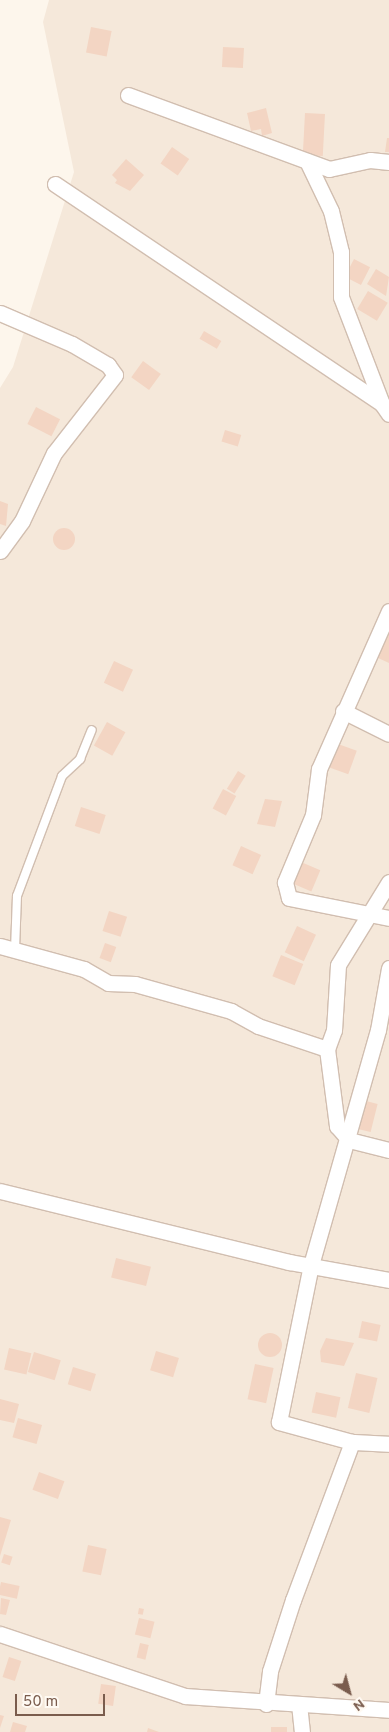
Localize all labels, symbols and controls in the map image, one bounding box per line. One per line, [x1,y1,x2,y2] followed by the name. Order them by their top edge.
[324,1667,374,1717] north arrow
[18,1684,108,1716] scale bar
[23,1693,58,1712] text: 50 m
[349,1695,367,1714] text: N

